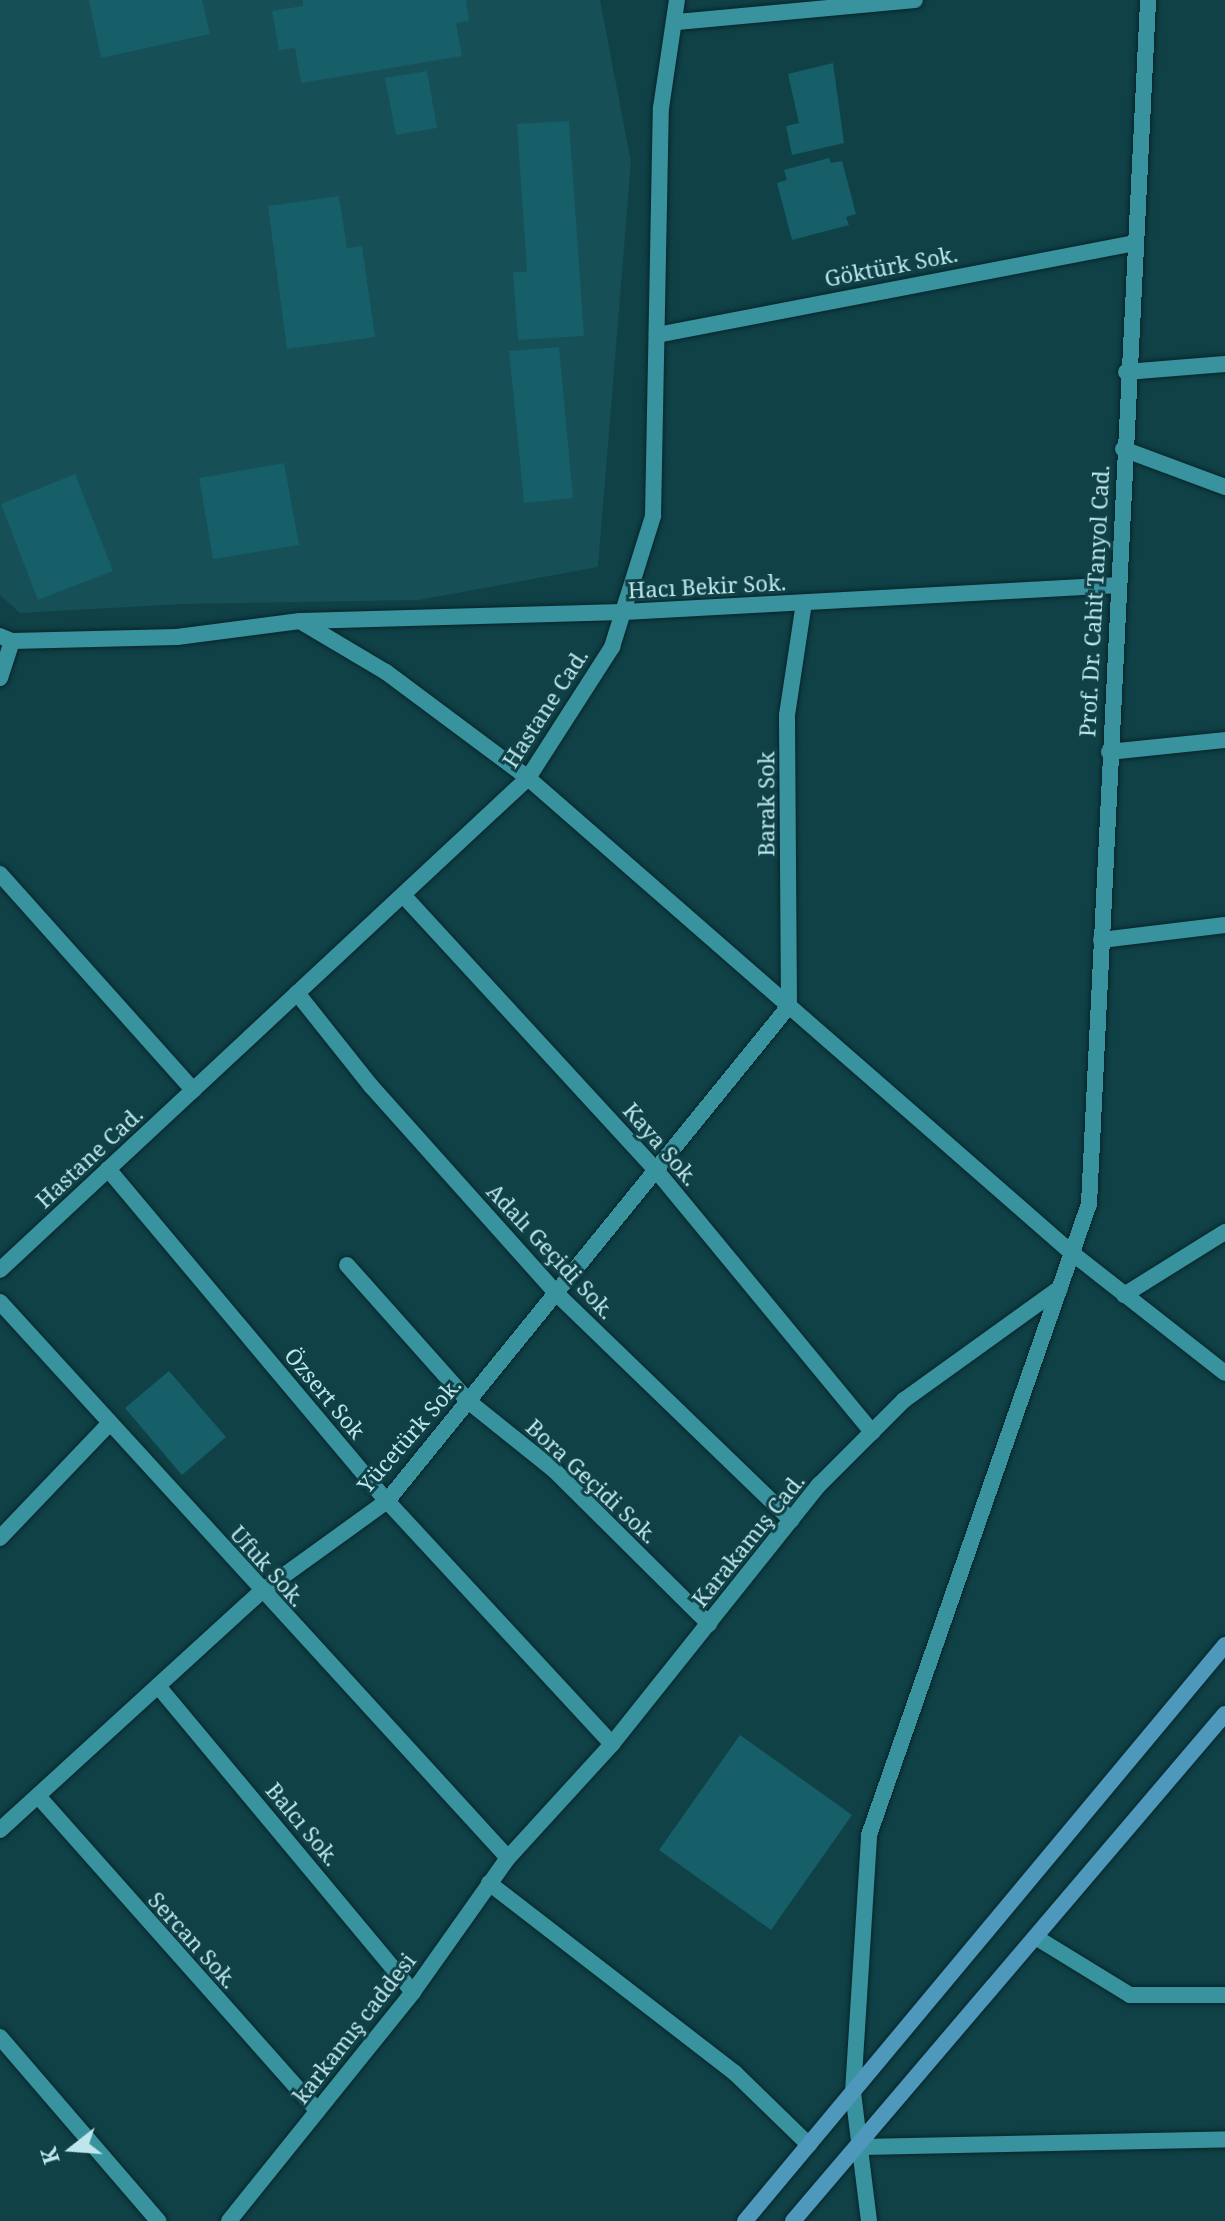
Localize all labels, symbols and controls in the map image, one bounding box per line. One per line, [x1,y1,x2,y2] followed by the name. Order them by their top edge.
[822,240,960,292] street label: Göktürk Sok.
[1074,464,1114,738] street label: Prof. Dr. Cahit Tanyol Cad.
[627,569,787,603] street label: Hacı Bekir Sok.
[497,644,593,772] street label: Hastane Cad.
[753,751,779,857] street label: Barak Sok
[618,1097,704,1191] street label: Kaya Sok.
[30,1101,148,1213] street label: Hastane Cad.
[482,1178,620,1324] street label: Adalı Geçidi Sok.
[279,1342,371,1444] street label: Özsert Sok
[352,1372,466,1498] street label: Yücetürk Sok.
[521,1413,663,1549] street label: Bora Geçidi Sok.
[686,1468,810,1612] street label: Karakamış Cad.
[225,1520,311,1612] street label: Ufuk Sok.
[261,1777,345,1871] street label: Balcı Sok.
[143,1886,243,1994] street label: Sercan Sok.
[287,1948,421,2108] street label: karkamış caddesi
[32,2109,112,2189] north arrow
[32,2144,66,2168] text: K

